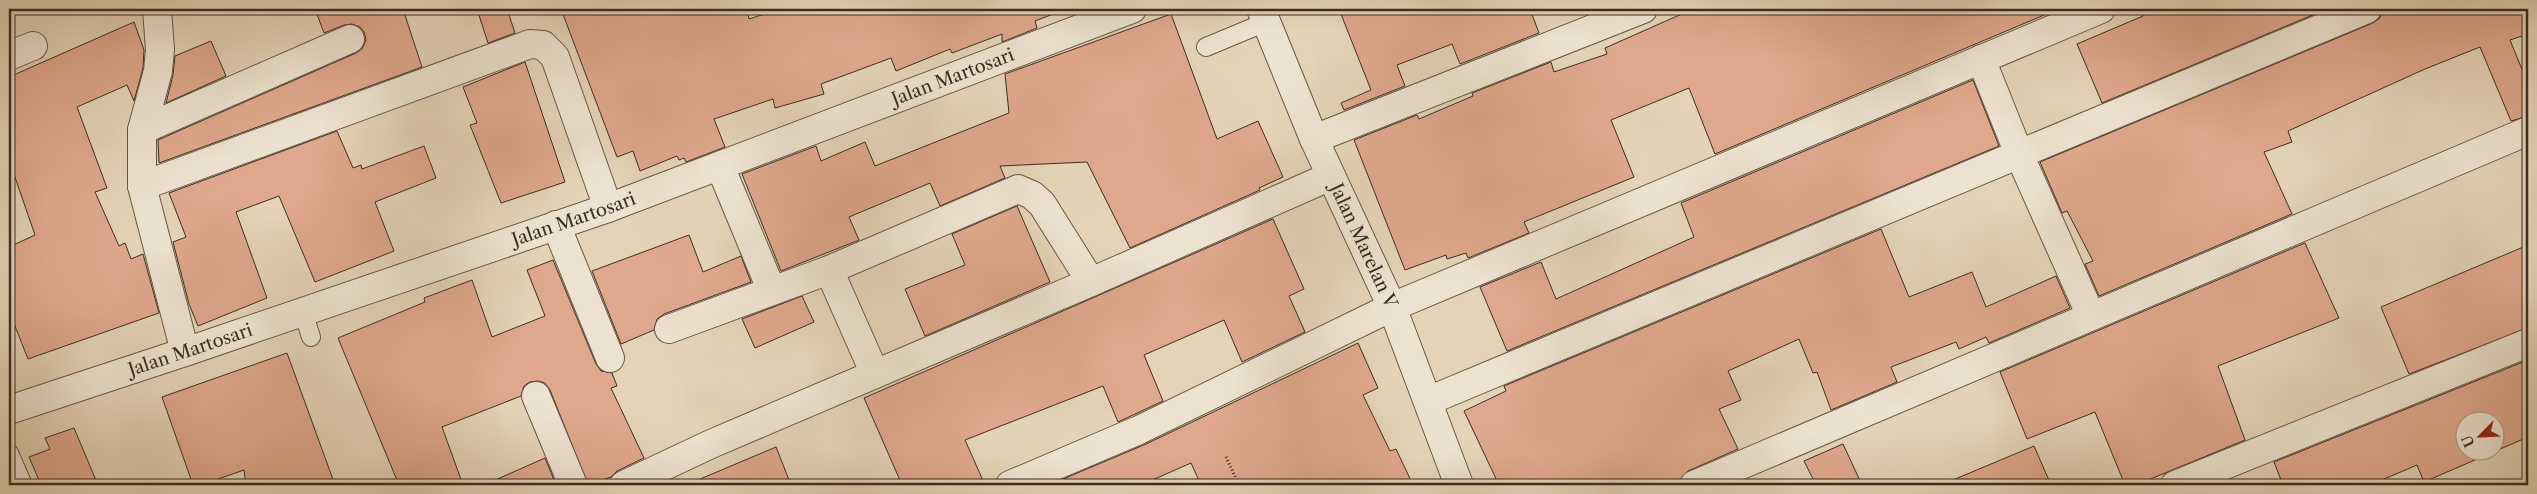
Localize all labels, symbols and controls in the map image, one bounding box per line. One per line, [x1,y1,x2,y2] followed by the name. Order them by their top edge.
[886,44,1018,111] street label: Jalan Martosari
[1324,177,1402,312] street label: Jalan Marelan V
[506,187,639,252] street label: Jalan Martosari
[123,319,256,382] street label: Jalan Martosari
[2454,412,2504,462] north arrow
[2457,432,2479,450] text: U

